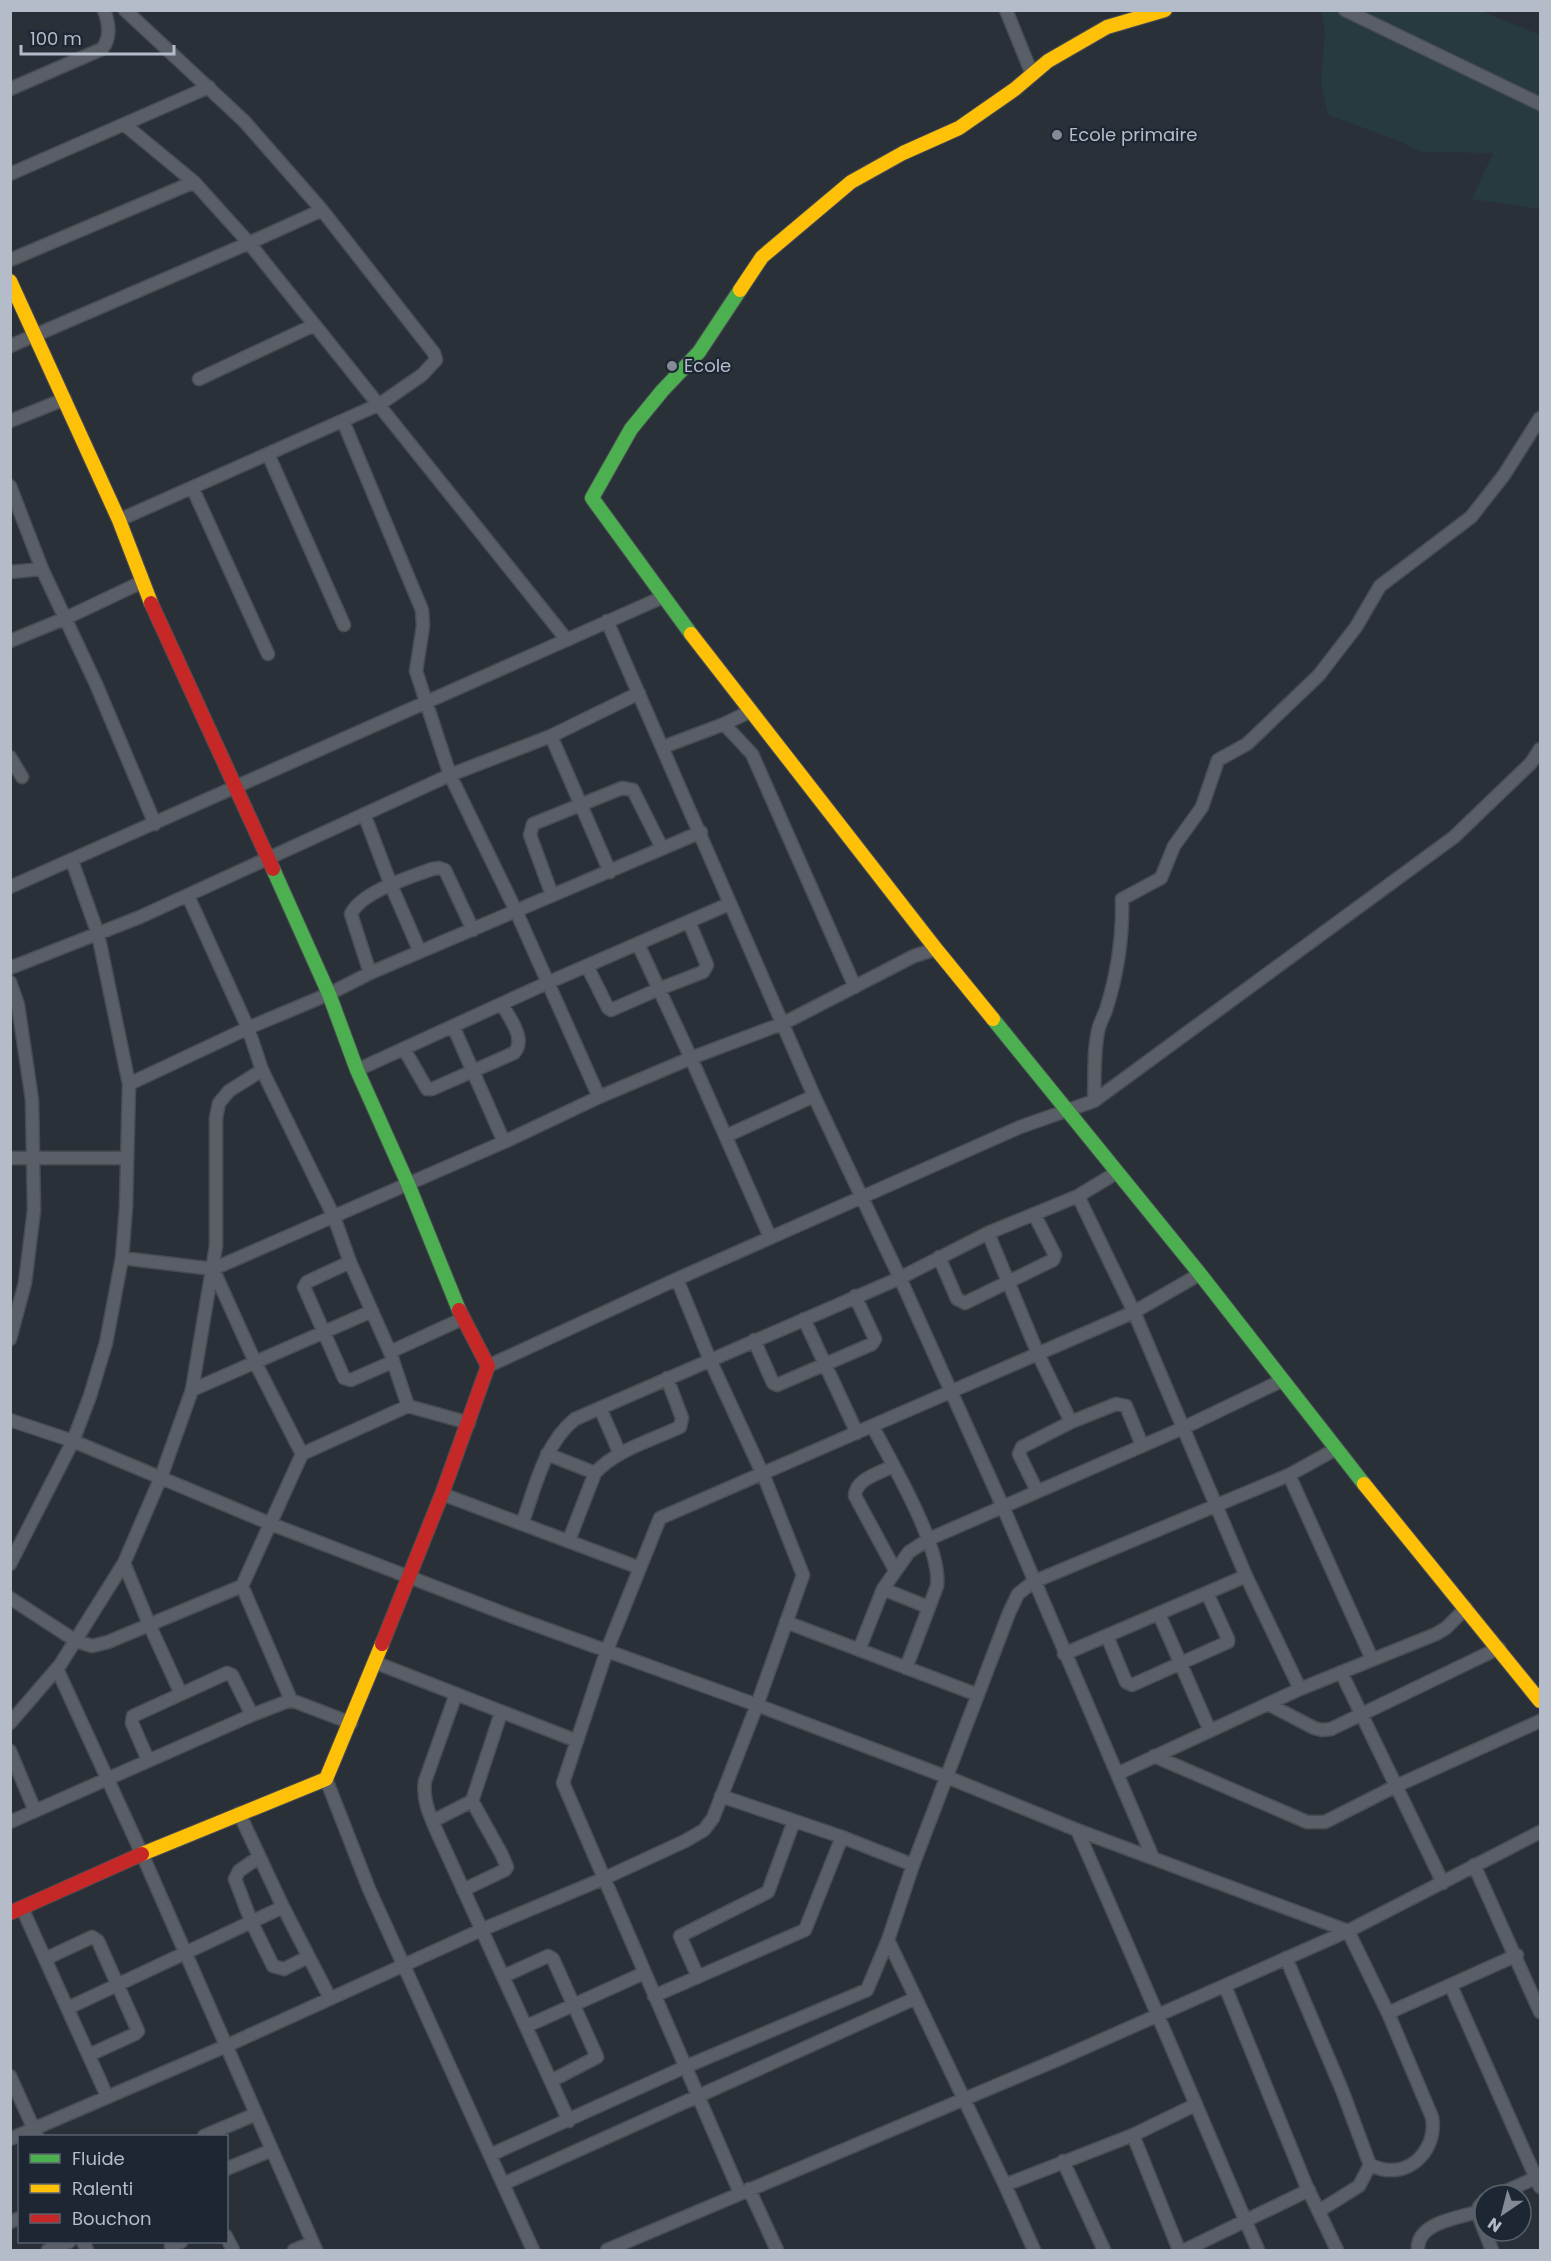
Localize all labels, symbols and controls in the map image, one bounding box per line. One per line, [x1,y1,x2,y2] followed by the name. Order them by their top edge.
[21,18,174,56] scale bar
[30,26,82,51] text: 100 m
[1069,122,1197,147] place label: Ecole primaire
[1050,128,1064,142] marker: Ecole primaire
[684,353,731,378] place label: Ecole
[665,359,679,373] marker: Ecole
[18,2135,228,2243] legend
[72,2146,125,2171] text: Fluide
[72,2176,133,2201] text: Ralenti
[1473,2183,1533,2243] north arrow
[72,2206,152,2231] text: Bouchon
[1483,2212,1506,2238] text: N

